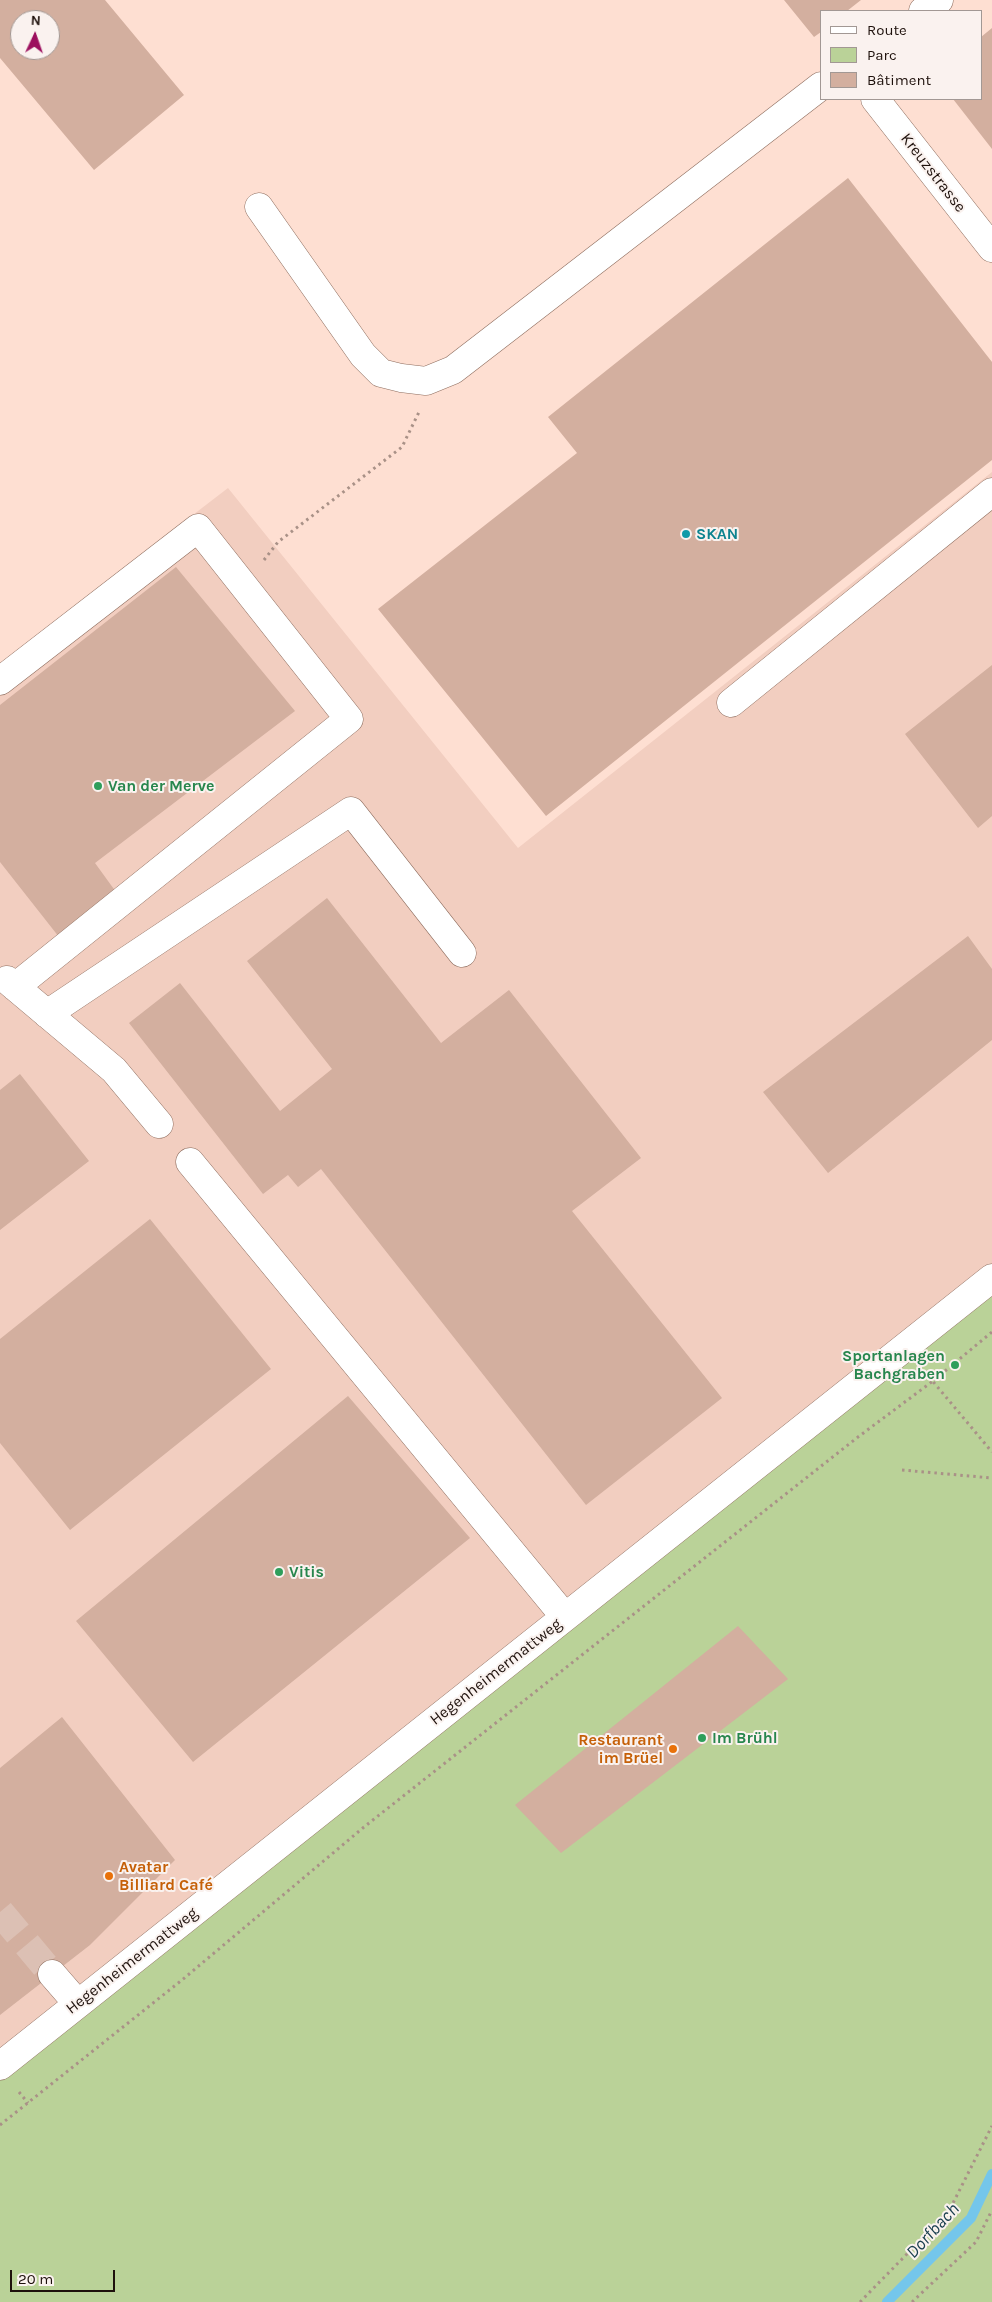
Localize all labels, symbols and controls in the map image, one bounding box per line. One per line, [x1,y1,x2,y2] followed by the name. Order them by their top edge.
[10,10,60,60] north arrow
[820,10,982,100] legend
[30,12,41,29] text: N
[867,21,907,39] text: Route
[867,46,897,64] text: Parc
[867,71,931,89] text: Bâtiment
[896,130,970,216] street label: Kreuzstrasse
[696,524,738,544] place label: SKAN
[680,528,692,540] marker: SKAN
[108,776,215,796] place label: Van der Merve
[92,780,104,792] marker: Van der Merve
[842,1346,945,1384] place label: Sportanlagen Bachgraben
[949,1359,961,1371] marker: Sportanlagen Bachgraben
[289,1562,324,1582] place label: Vitis
[273,1566,285,1578] marker: Vitis
[426,1615,566,1729] street label: Hegenheimermattweg
[712,1728,778,1748] place label: Im Brühl
[578,1730,663,1768] place label: Restaurant im Brüel
[696,1732,708,1744] marker: Im Brühl
[667,1743,679,1755] marker: Restaurant im Brüel
[119,1857,213,1895] place label: Avatar Billiard Café
[103,1870,115,1882] marker: Avatar Billiard Café
[62,1904,202,2018] street label: Hegenheimermattweg
[902,2199,964,2263] water label: Dorfbach
[12,2260,118,2292] scale bar
[18,2270,53,2288] text: 20 m

